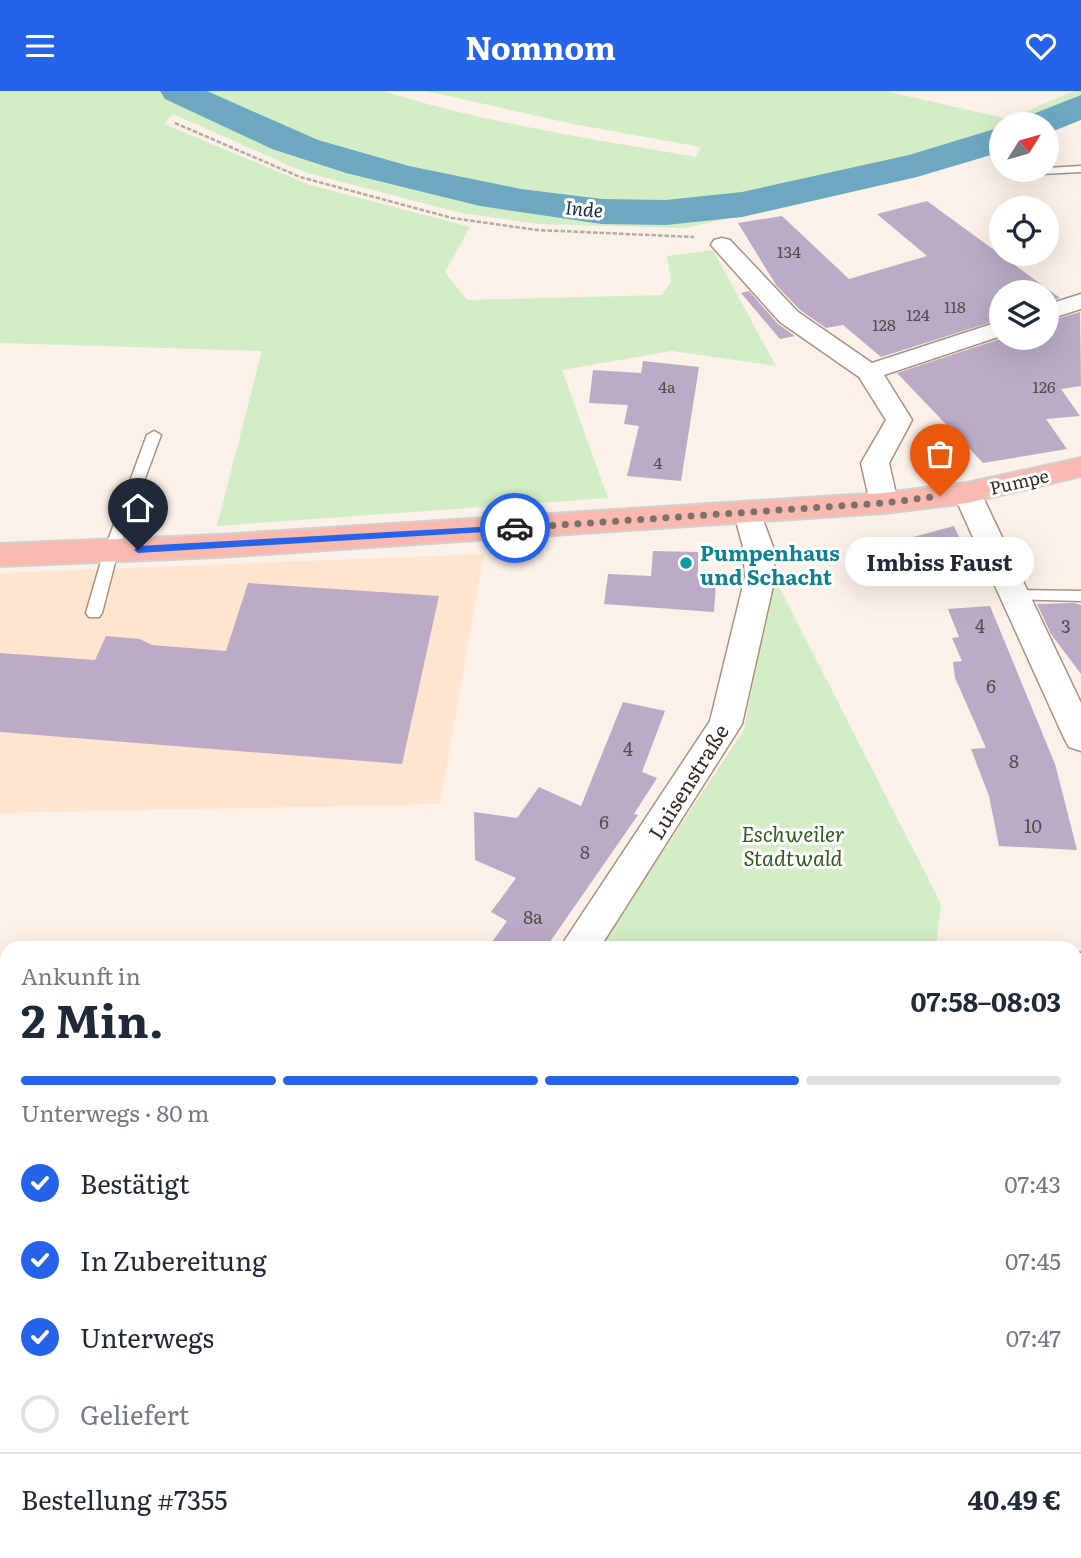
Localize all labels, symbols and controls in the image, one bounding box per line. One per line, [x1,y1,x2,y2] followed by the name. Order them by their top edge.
[465,22,616,70] text: Nomnom
[21,27,59,65] icon: menu
[1022,27,1060,65] icon: heart
[989,112,1059,182] north arrow
[989,112,1059,350] map controls
[564,192,604,224] water label: Inde
[989,196,1059,266] button: locate
[777,239,801,263] house number: 134
[989,280,1059,350] button: layers
[944,294,966,318] house number: 118
[906,302,930,326] house number: 124
[872,312,896,336] house number: 128
[658,374,676,398] house number: 4a
[1032,374,1056,398] house number: 126
[910,424,970,496] pin
[921,435,959,473] icon: bag
[654,450,663,474] house number: 4
[987,461,1051,501] street label: Pumpe
[108,478,168,550] pin
[119,489,157,527] icon: home
[480,493,550,563] courier
[496,509,534,547] icon: car
[700,536,840,591] place label: Pumpenhaus und Schacht
[846,538,1034,587] callout: Imbiss Faust
[866,544,1013,578] text: Imbiss Faust
[678,555,694,571] marker: Pumpenhaus und Schacht
[975,612,985,639] house number: 4
[1061,612,1071,639] house number: 3
[986,672,996,699] house number: 6
[639,717,735,845] street label: Luisenstraße
[623,735,633,762] house number: 4
[1009,747,1019,774] house number: 8
[599,808,609,835] house number: 6
[1024,812,1042,839] house number: 10
[741,817,845,872] park label: Eschweiler Stadtwald
[580,838,590,865] house number: 8
[523,903,543,930] house number: 8a
[21,958,141,992] text: Ankunft in
[910,981,1061,1020] text: 07:58–08:03
[21,984,164,1052] text: 2 Min.
[21,1095,209,1129] text: Unterwegs · 80 m
[80,1163,189,1202] text: Bestätigt
[21,1164,59,1202] icon: check
[1004,1166,1061,1200] text: 07:43
[80,1240,267,1279] text: In Zubereitung
[21,1241,59,1279] icon: check
[1005,1243,1061,1277] text: 07:45
[80,1317,214,1356] text: Unterwegs
[21,1318,59,1356] icon: check
[1006,1320,1061,1354] text: 07:47
[80,1394,189,1433] text: Geliefert
[21,1479,228,1518] text: Bestellung #7355
[968,1479,1061,1518] text: 40.49 €

